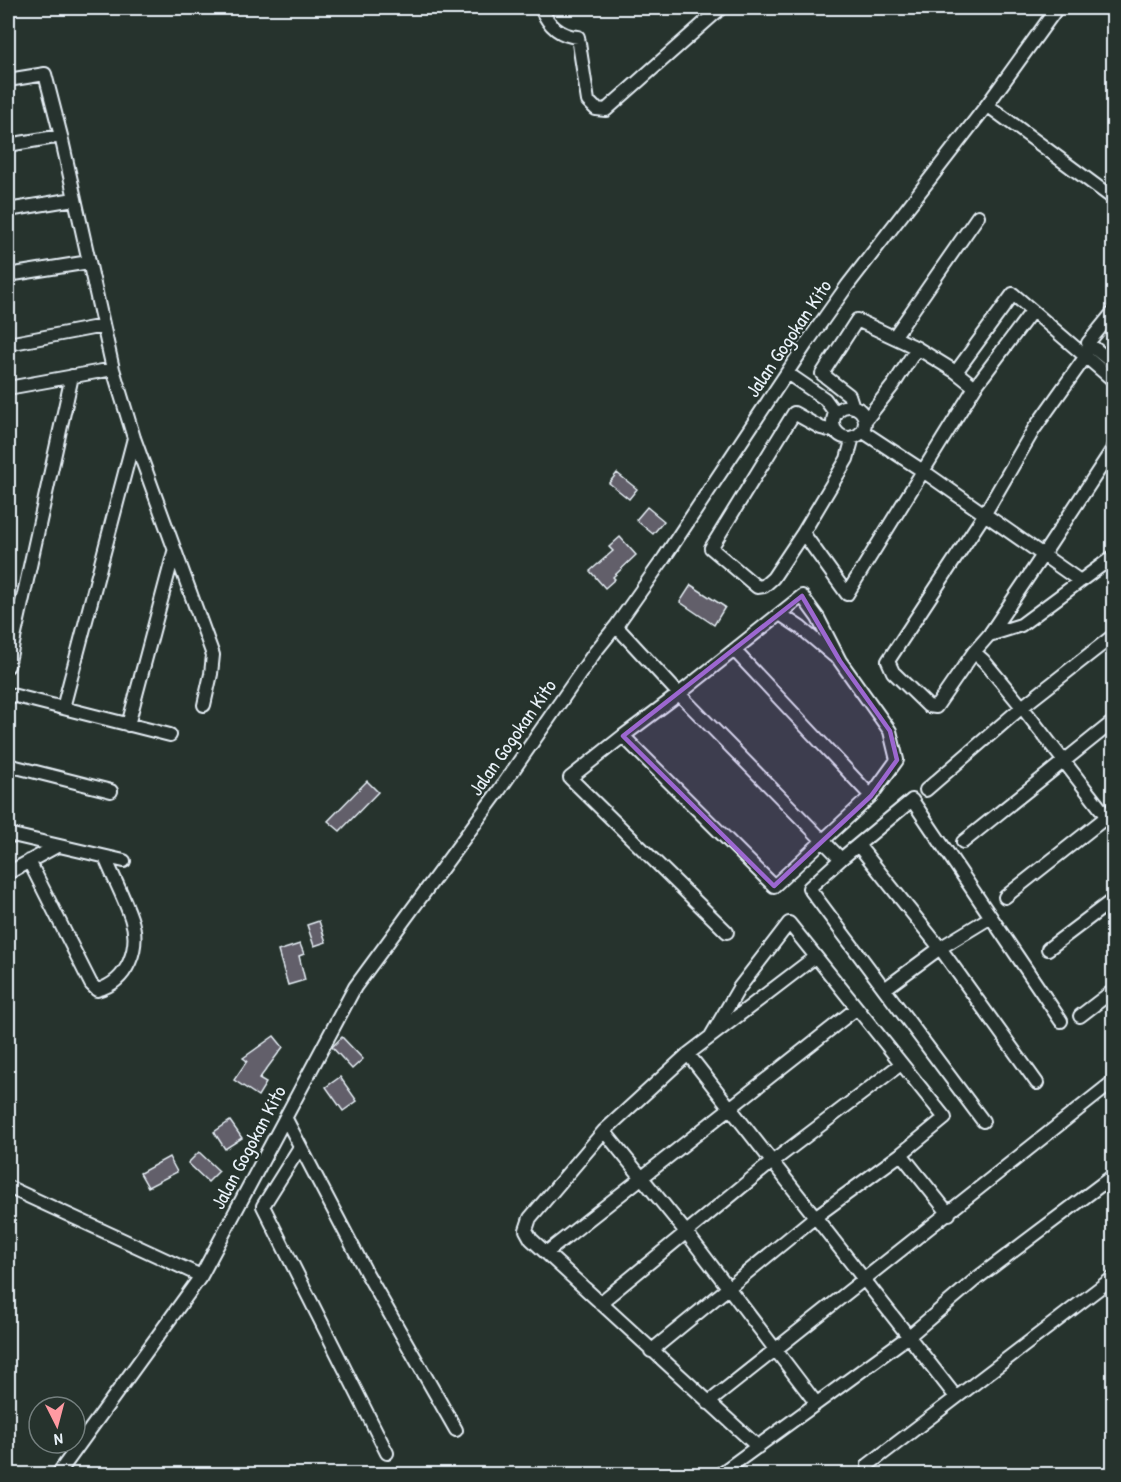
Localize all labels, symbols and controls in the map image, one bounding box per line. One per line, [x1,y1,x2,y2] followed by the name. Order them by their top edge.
[739,274,837,402] street label: Jalan Gogokan Kito
[462,673,562,801] street label: Jalan Gogokan Kito
[204,1080,292,1214] street label: Jalan Gogokan Kito
[27,1395,87,1455] north arrow
[53,1429,64,1451] text: N

